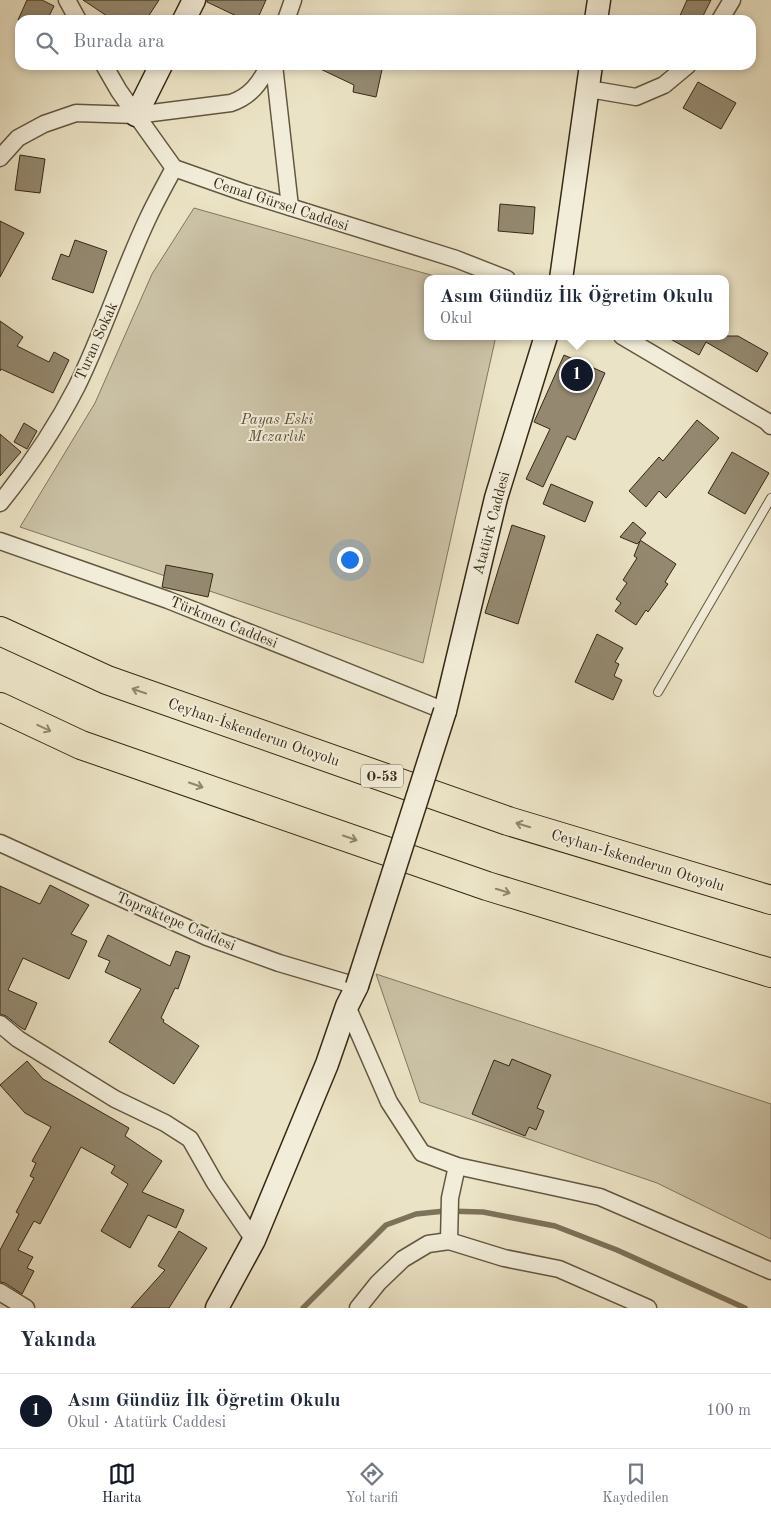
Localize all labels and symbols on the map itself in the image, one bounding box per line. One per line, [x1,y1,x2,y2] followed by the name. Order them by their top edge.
[211,176,350,234] street label: Cemal Gürsel Caddesi
[73,300,121,383] street label: Turan Sokak
[561,356,593,394] pin: 1
[240,413,313,445] park label: Payas Eski Mezarlık
[471,470,513,577] street label: Atatürk Caddesi
[337,547,363,573] your location
[168,595,279,652] street label: Türkmen Caddesi
[131,686,147,695] one-way arrow
[166,694,342,770] street label: Ceyhan-İskenderun Otoyolu
[36,723,51,733] one-way arrow
[361,764,403,788] road number: O-53
[188,781,204,790] one-way arrow
[516,820,532,830] one-way arrow
[549,825,727,895] street label: Ceyhan-İskenderun Otoyolu
[341,834,357,844] one-way arrow
[495,887,511,897] one-way arrow
[114,890,237,954] street label: Topraktepe Caddesi

